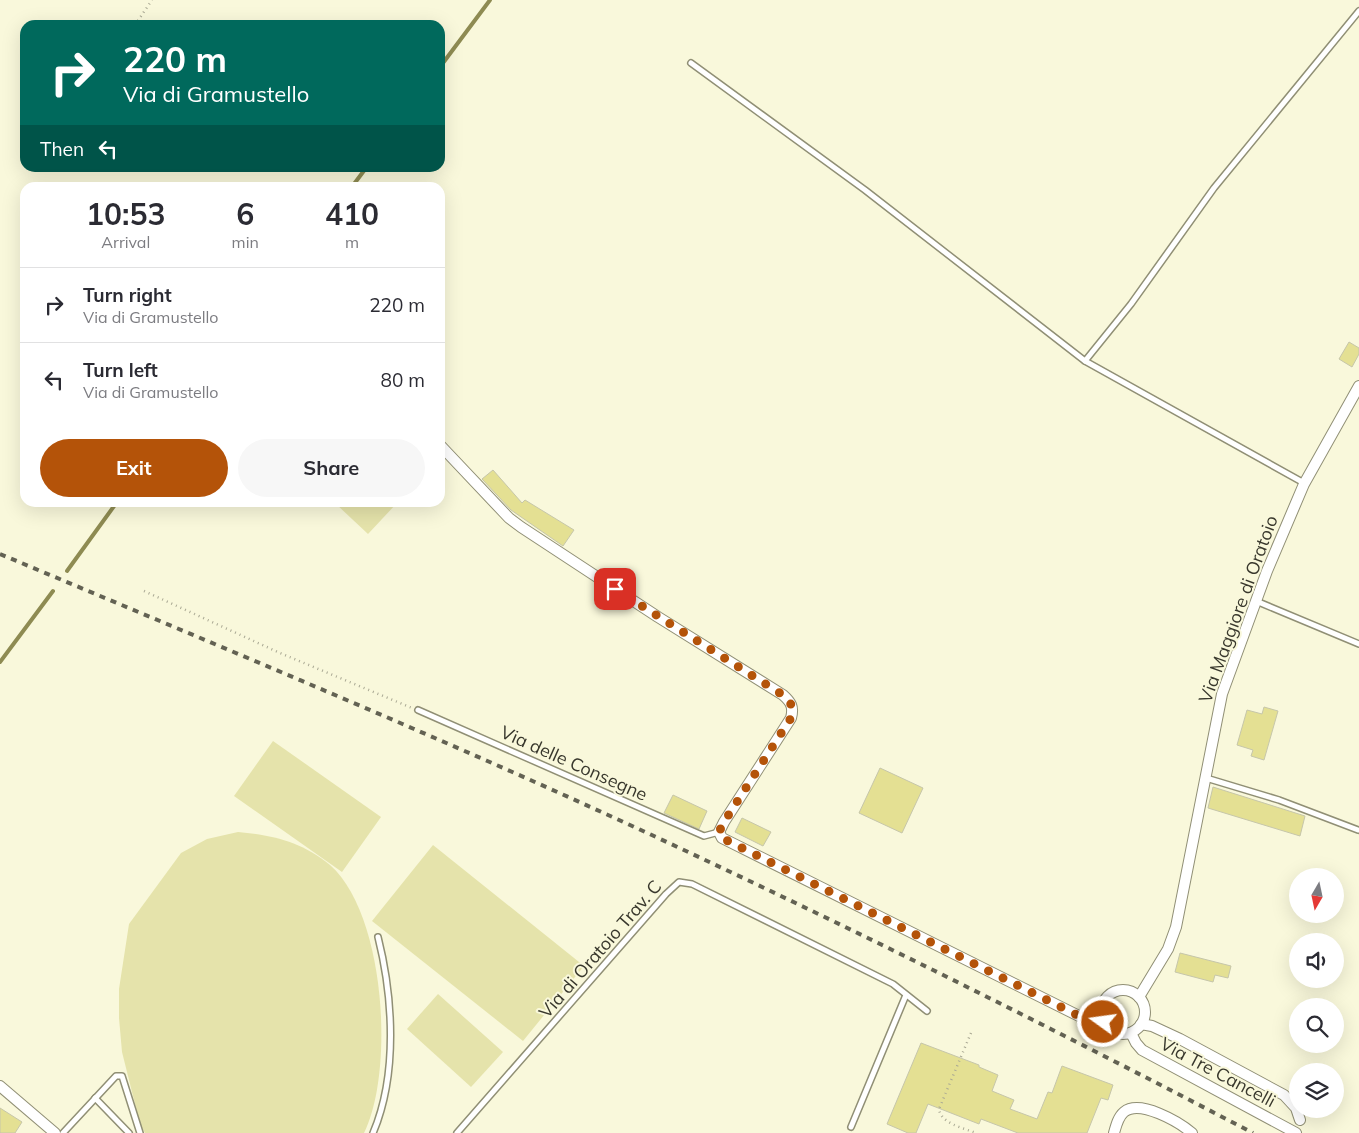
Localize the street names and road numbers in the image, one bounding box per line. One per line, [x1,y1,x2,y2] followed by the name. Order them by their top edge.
[1193,512,1283,706] street label: Via Maggiore di Oratoio
[497,720,651,806] street label: Via delle Consegne
[534,875,666,1023] street label: Via di Oratoio Trav. C
[1156,1032,1280,1112] street label: Via Tre Cancelli

